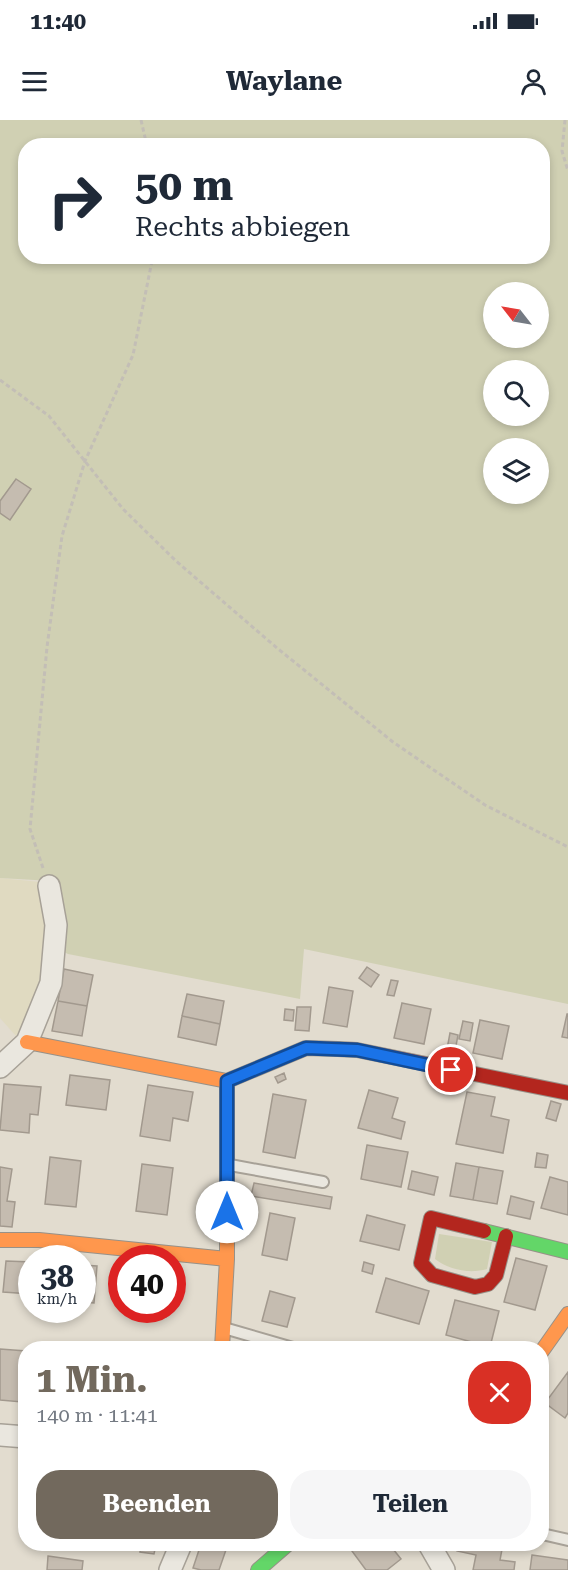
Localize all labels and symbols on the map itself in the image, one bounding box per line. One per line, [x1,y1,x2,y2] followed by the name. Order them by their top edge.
[483,282,549,348] north arrow
[425,1044,476,1095] pin
[195,1180,259,1244] position arrow
[108,1245,186,1323] speed limit sign: 40

